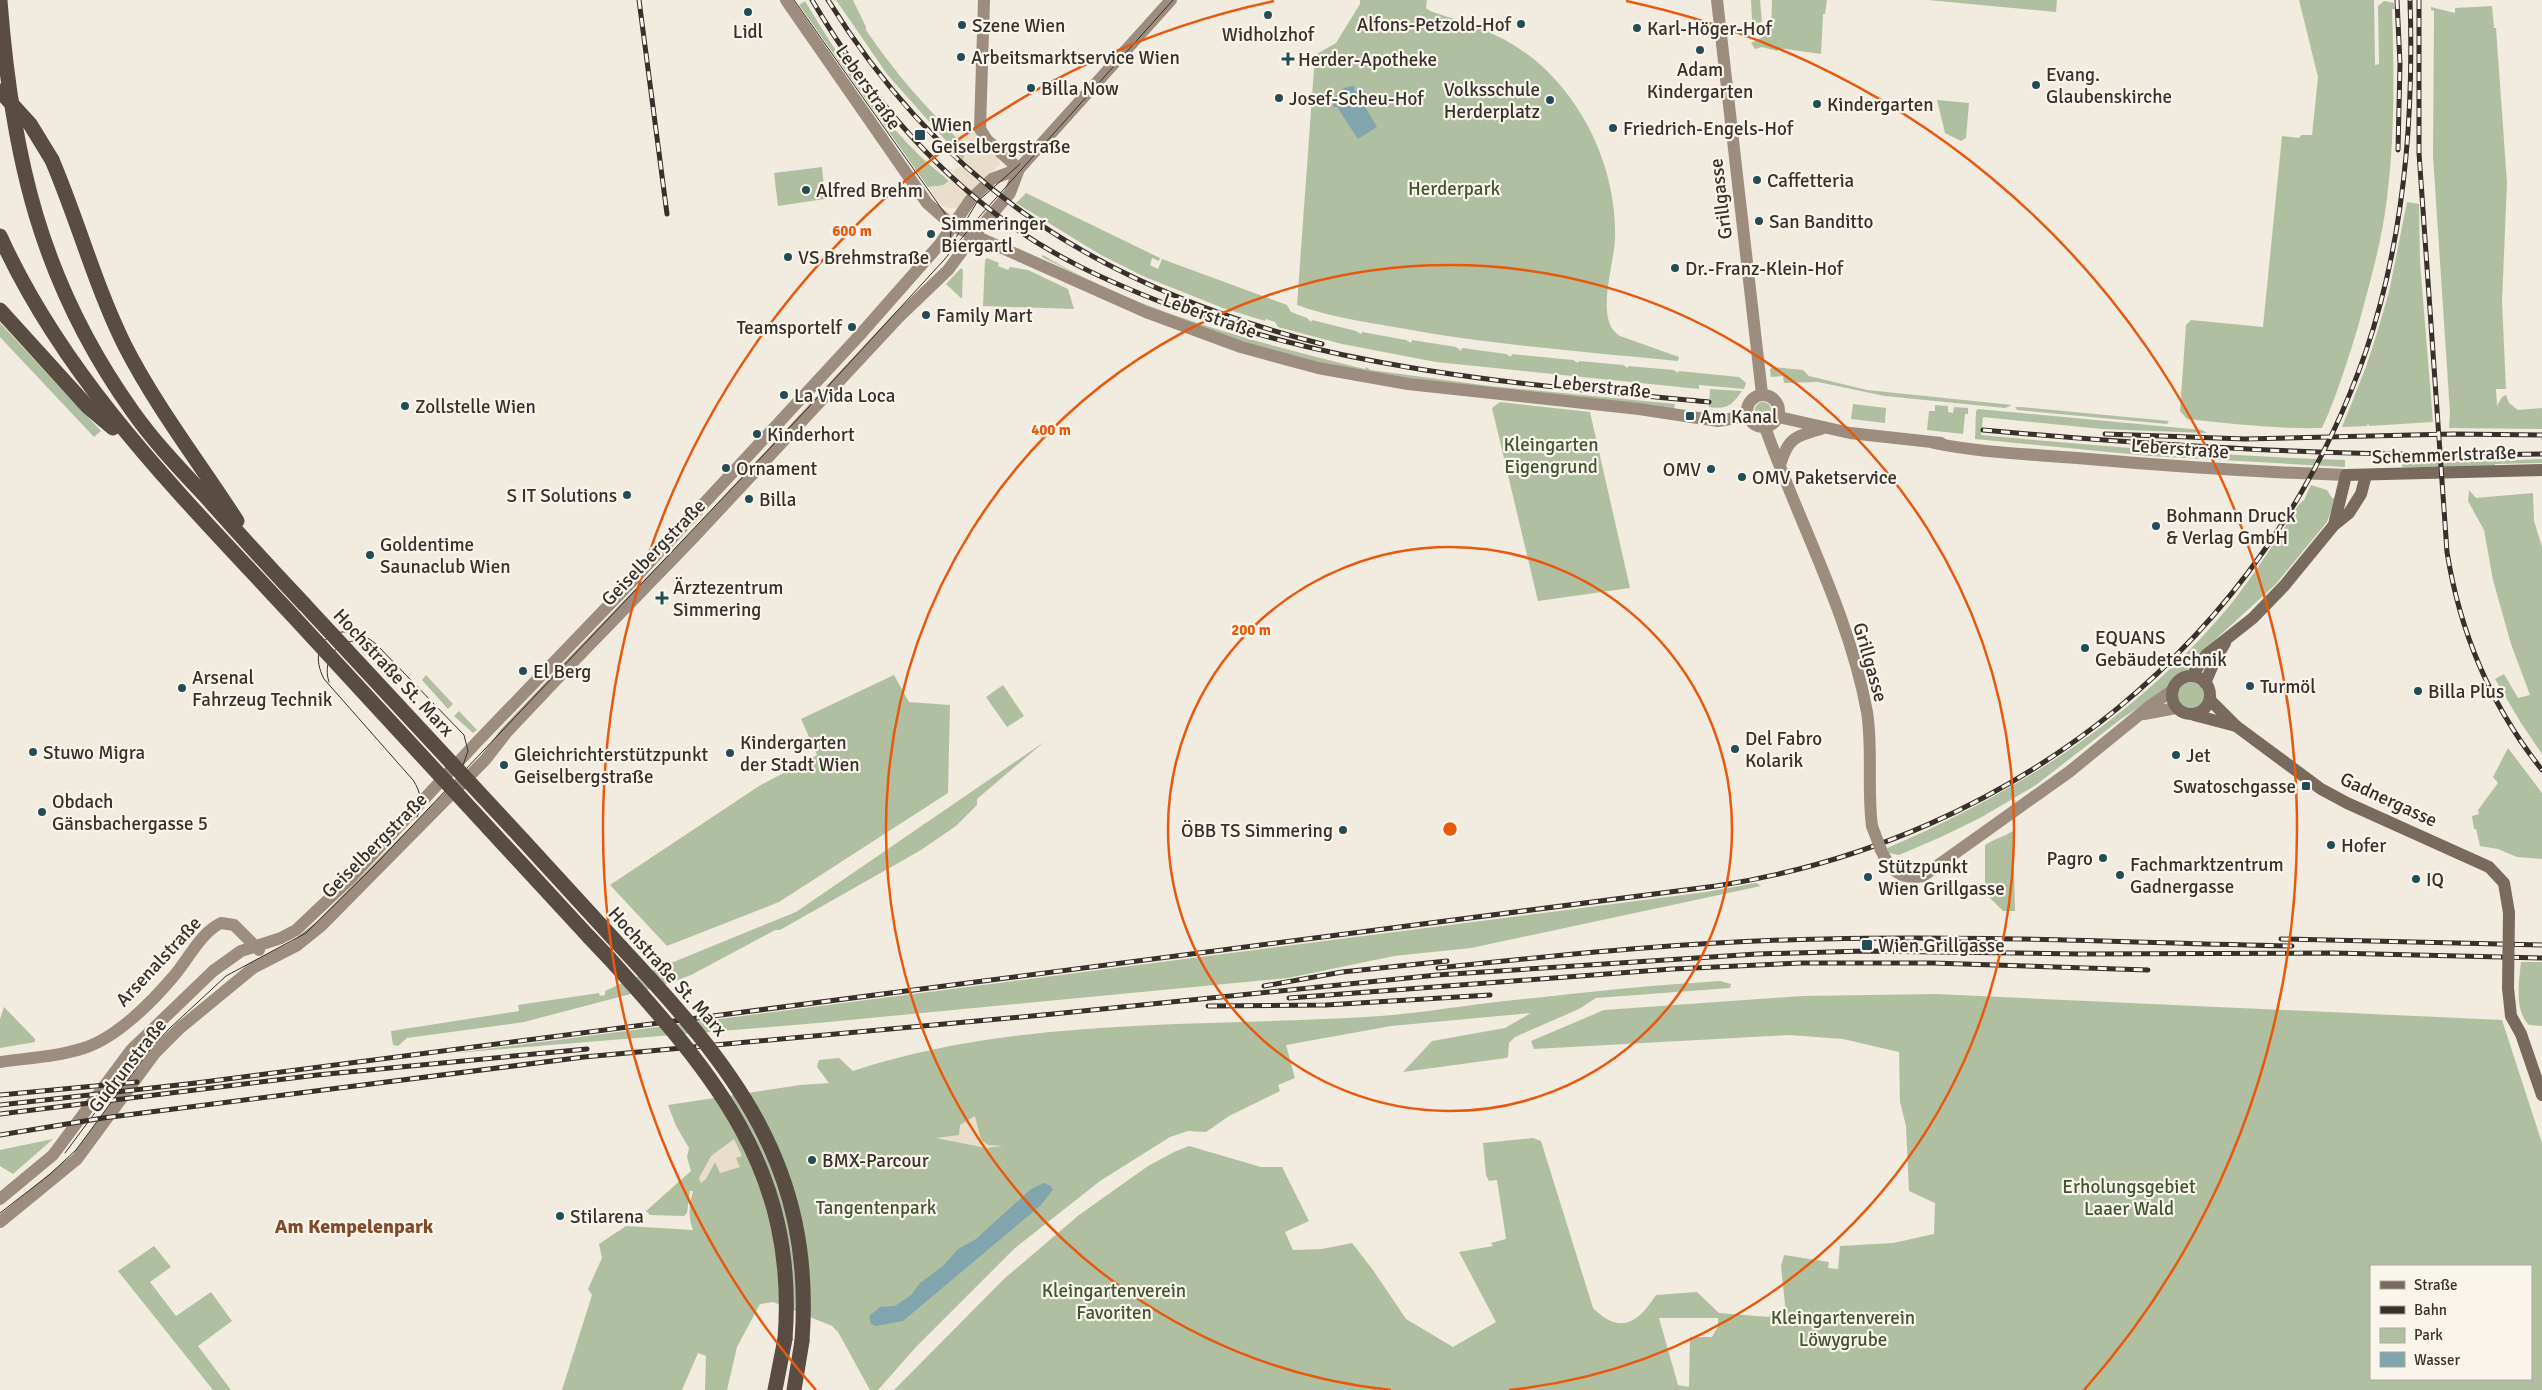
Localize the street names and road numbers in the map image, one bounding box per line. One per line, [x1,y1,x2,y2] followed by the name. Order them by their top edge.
[830,40,906,135] street label: Leberstraße
[1704,157,1738,241] street label: Grillgasse
[1159,288,1260,344] street label: Leberstraße
[1552,370,1652,404] street label: Leberstraße
[2130,434,2230,464] street label: Leberstraße
[2371,440,2517,470] street label: Schemmerlstraße
[597,494,711,611] street label: Geiselbergstraße
[328,604,459,742] street label: Hochstraße St. Marx
[1847,620,1893,705] street label: Grillgasse
[2336,767,2441,833] street label: Gadnergasse
[317,788,433,904] street label: Geiselbergstraße
[603,902,732,1042] street label: Hochstraße St. Marx
[111,911,207,1012] street label: Arsenalstraße
[83,1014,172,1118] street label: Gudrunstraße

